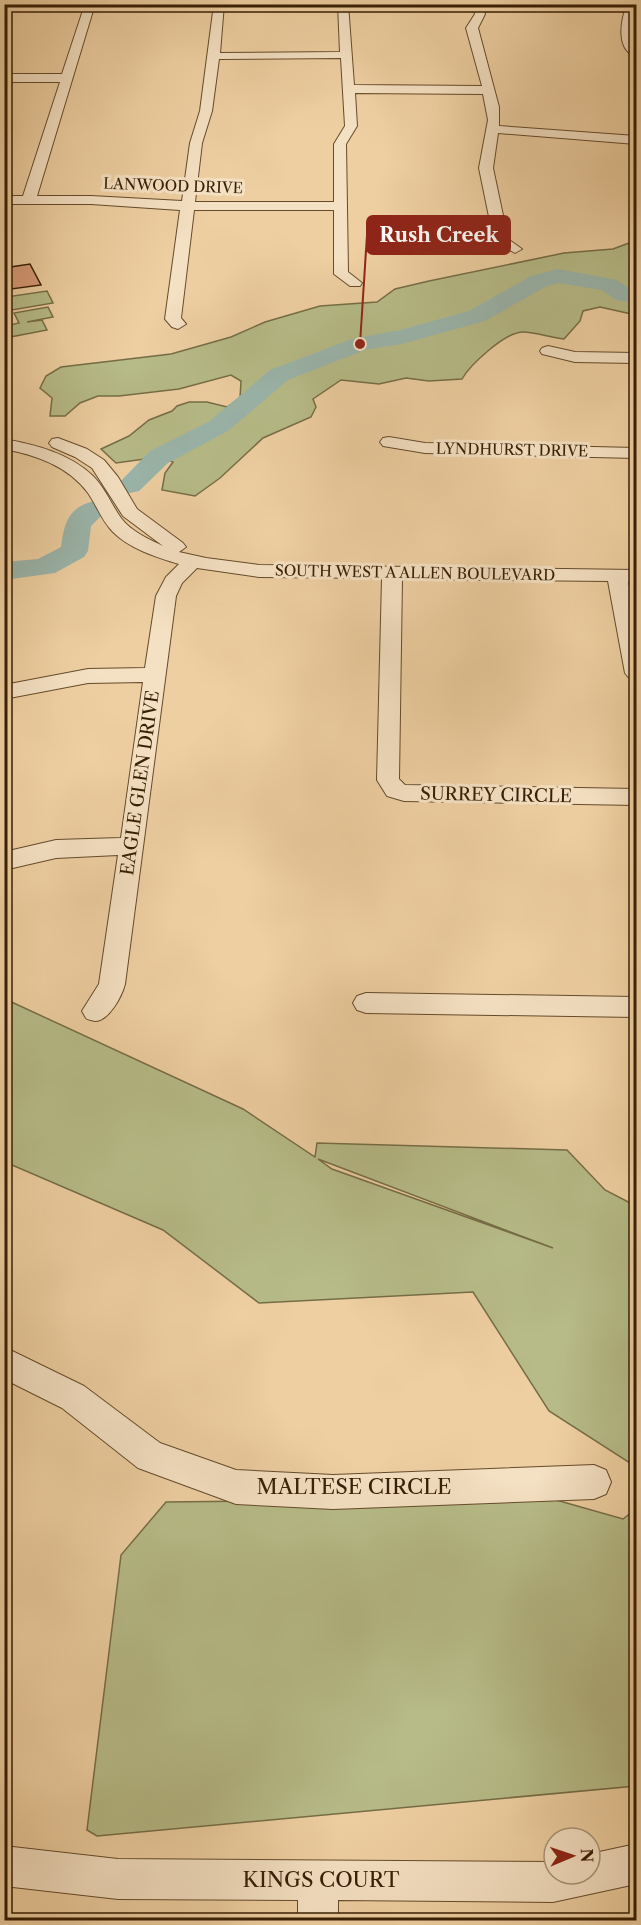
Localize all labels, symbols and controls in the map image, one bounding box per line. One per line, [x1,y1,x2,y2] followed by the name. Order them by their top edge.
[103,174,243,197] street label: LANWOOD DRIVE
[367,216,510,254] callout: Rush Creek
[379,223,500,247] text: Rush Creek
[436,439,588,460] street label: LYNDHURST DRIVE
[275,561,555,584] street label: SOUTH WEST A ALLEN BOULEVARD
[116,689,164,877] street label: EAGLE GLEN DRIVE
[420,783,572,807] street label: SURREY CIRCLE
[257,1474,451,1499] street label: MALTESE CIRCLE
[542,1826,602,1886] north arrow
[577,1848,597,1863] text: N
[243,1867,400,1892] street label: KINGS COURT

